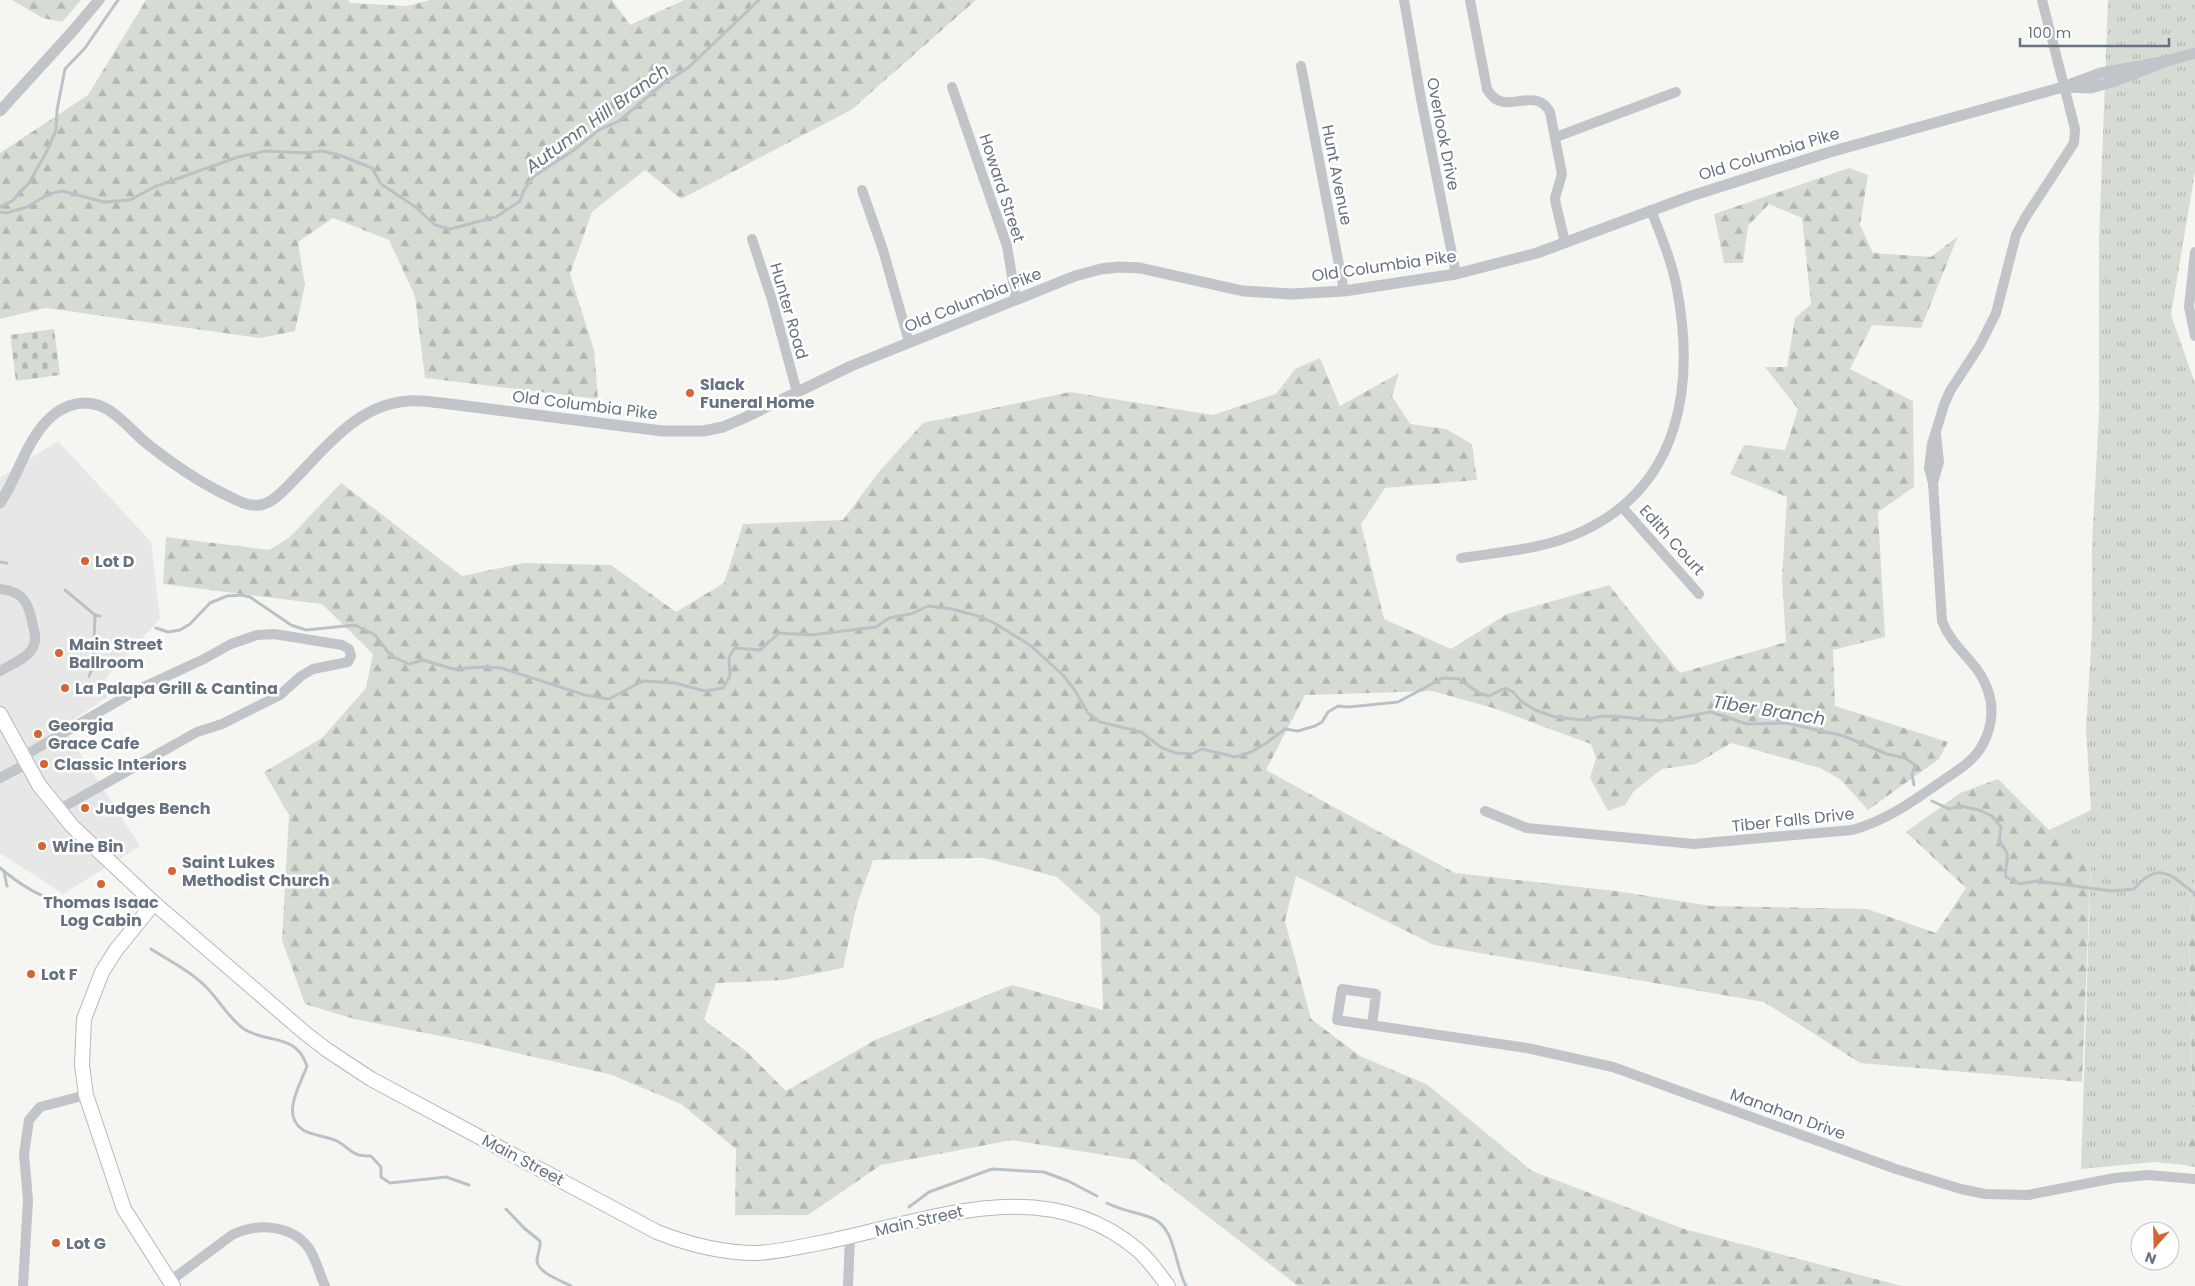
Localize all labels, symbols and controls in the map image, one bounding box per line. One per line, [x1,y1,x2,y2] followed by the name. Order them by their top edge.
[2020,15,2169,47] scale bar
[2028,22,2071,43] text: 100 m
[519,57,674,179] water label: Autumn Hill Branch
[1421,76,1465,192] street label: Overlook Drive
[1696,122,1842,186] street label: Old Columbia Pike
[1316,123,1358,227] street label: Hunt Avenue
[974,131,1030,246] street label: Howard Street
[1310,244,1458,288] street label: Old Columbia Pike
[764,260,814,362] street label: Hunter Road
[901,262,1045,338] street label: Old Columbia Pike
[700,373,815,414] place label: Slack Funeral Home
[511,385,659,425] street label: Old Columbia Pike
[684,387,696,399] marker: Slack Funeral Home
[1634,500,1710,580] street label: Edith Court
[95,550,135,573] place label: Lot D
[79,555,91,567] marker: Lot D
[69,633,163,674] place label: Main Street Ballroom
[53,647,65,659] marker: Main Street Ballroom
[75,677,278,700] place label: La Palapa Grill & Cantina
[59,682,71,694] marker: La Palapa Grill & Cantina
[1711,689,1827,731] water label: Tiber Branch
[48,714,140,755] place label: Georgia Grace Cafe
[32,728,44,740] marker: Georgia Grace Cafe
[54,753,187,776] place label: Classic Interiors
[38,758,50,770] marker: Classic Interiors
[95,797,211,820] place label: Judges Bench
[79,802,91,814] marker: Judges Bench
[1731,802,1855,838] street label: Tiber Falls Drive
[52,835,124,858] place label: Wine Bin
[36,840,48,852] marker: Wine Bin
[182,851,330,892] place label: Saint Lukes Methodist Church
[166,865,178,877] marker: Saint Lukes Methodist Church
[95,878,107,890] marker: Thomas Isaac Log Cabin
[43,891,159,932] place label: Thomas Isaac Log Cabin
[41,963,78,986] place label: Lot F
[25,968,37,980] marker: Lot F
[1727,1082,1849,1146] street label: Manahan Drive
[478,1129,568,1191] street label: Main Street
[873,1200,966,1242] street label: Main Street
[2130,1221,2180,1271] north arrow
[66,1232,106,1255] place label: Lot G
[50,1237,62,1249] marker: Lot G
[2142,1247,2159,1269] text: N

